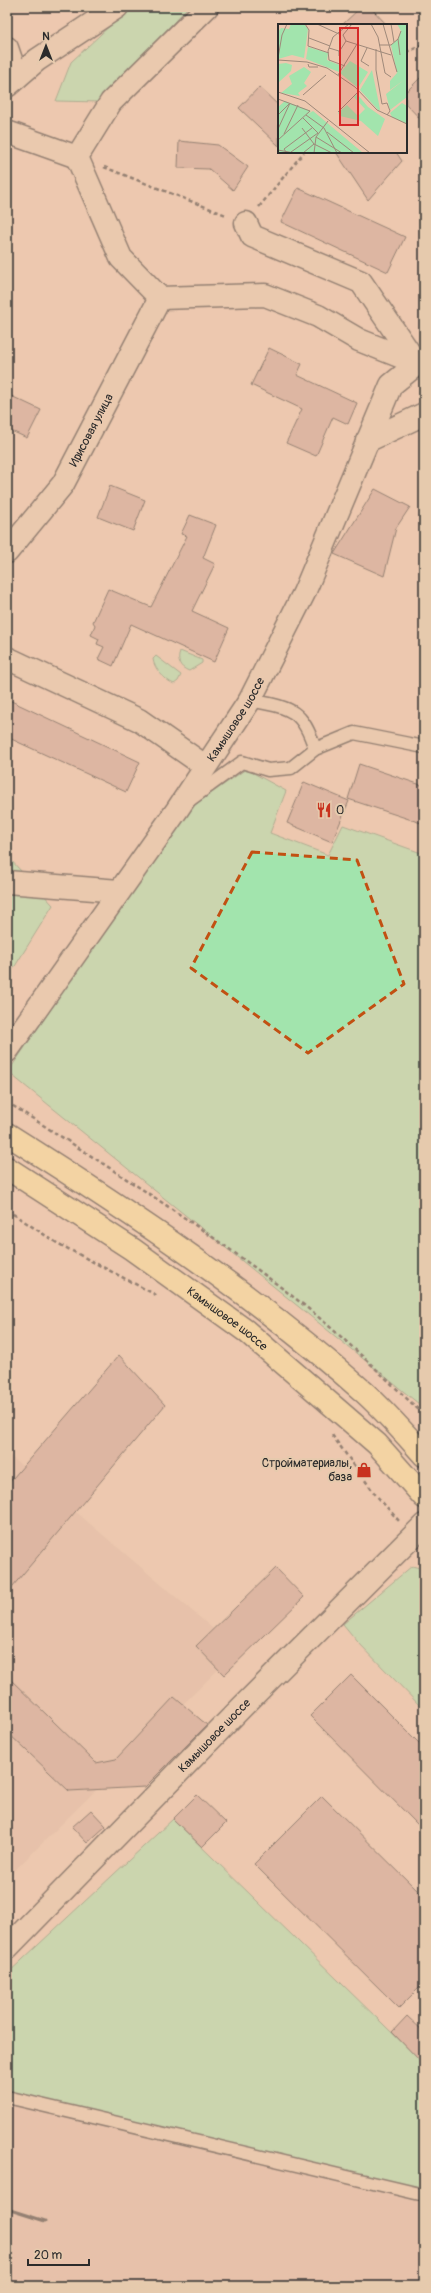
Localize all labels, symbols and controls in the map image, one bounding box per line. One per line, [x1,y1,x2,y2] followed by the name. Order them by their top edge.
[278,24,407,153] inset map
[26,26,66,66] north arrow
[42,30,50,43] text: N
[66,391,117,469] street label: Ирисовая улица
[204,675,268,765] street label: Камышовое шоссе
[315,801,333,819] restaurant icon: 0
[336,803,344,818] place label: 0
[184,1284,271,1354] street label: Камышовое шоссе
[262,1456,352,1485] place label: Стройматериалы, база
[355,1461,373,1479] shop icon: Стройматериалы, база
[175,1695,254,1775] street label: Камышовое шоссе
[28,2241,89,2267] scale bar
[34,2248,63,2263] text: 20 m

